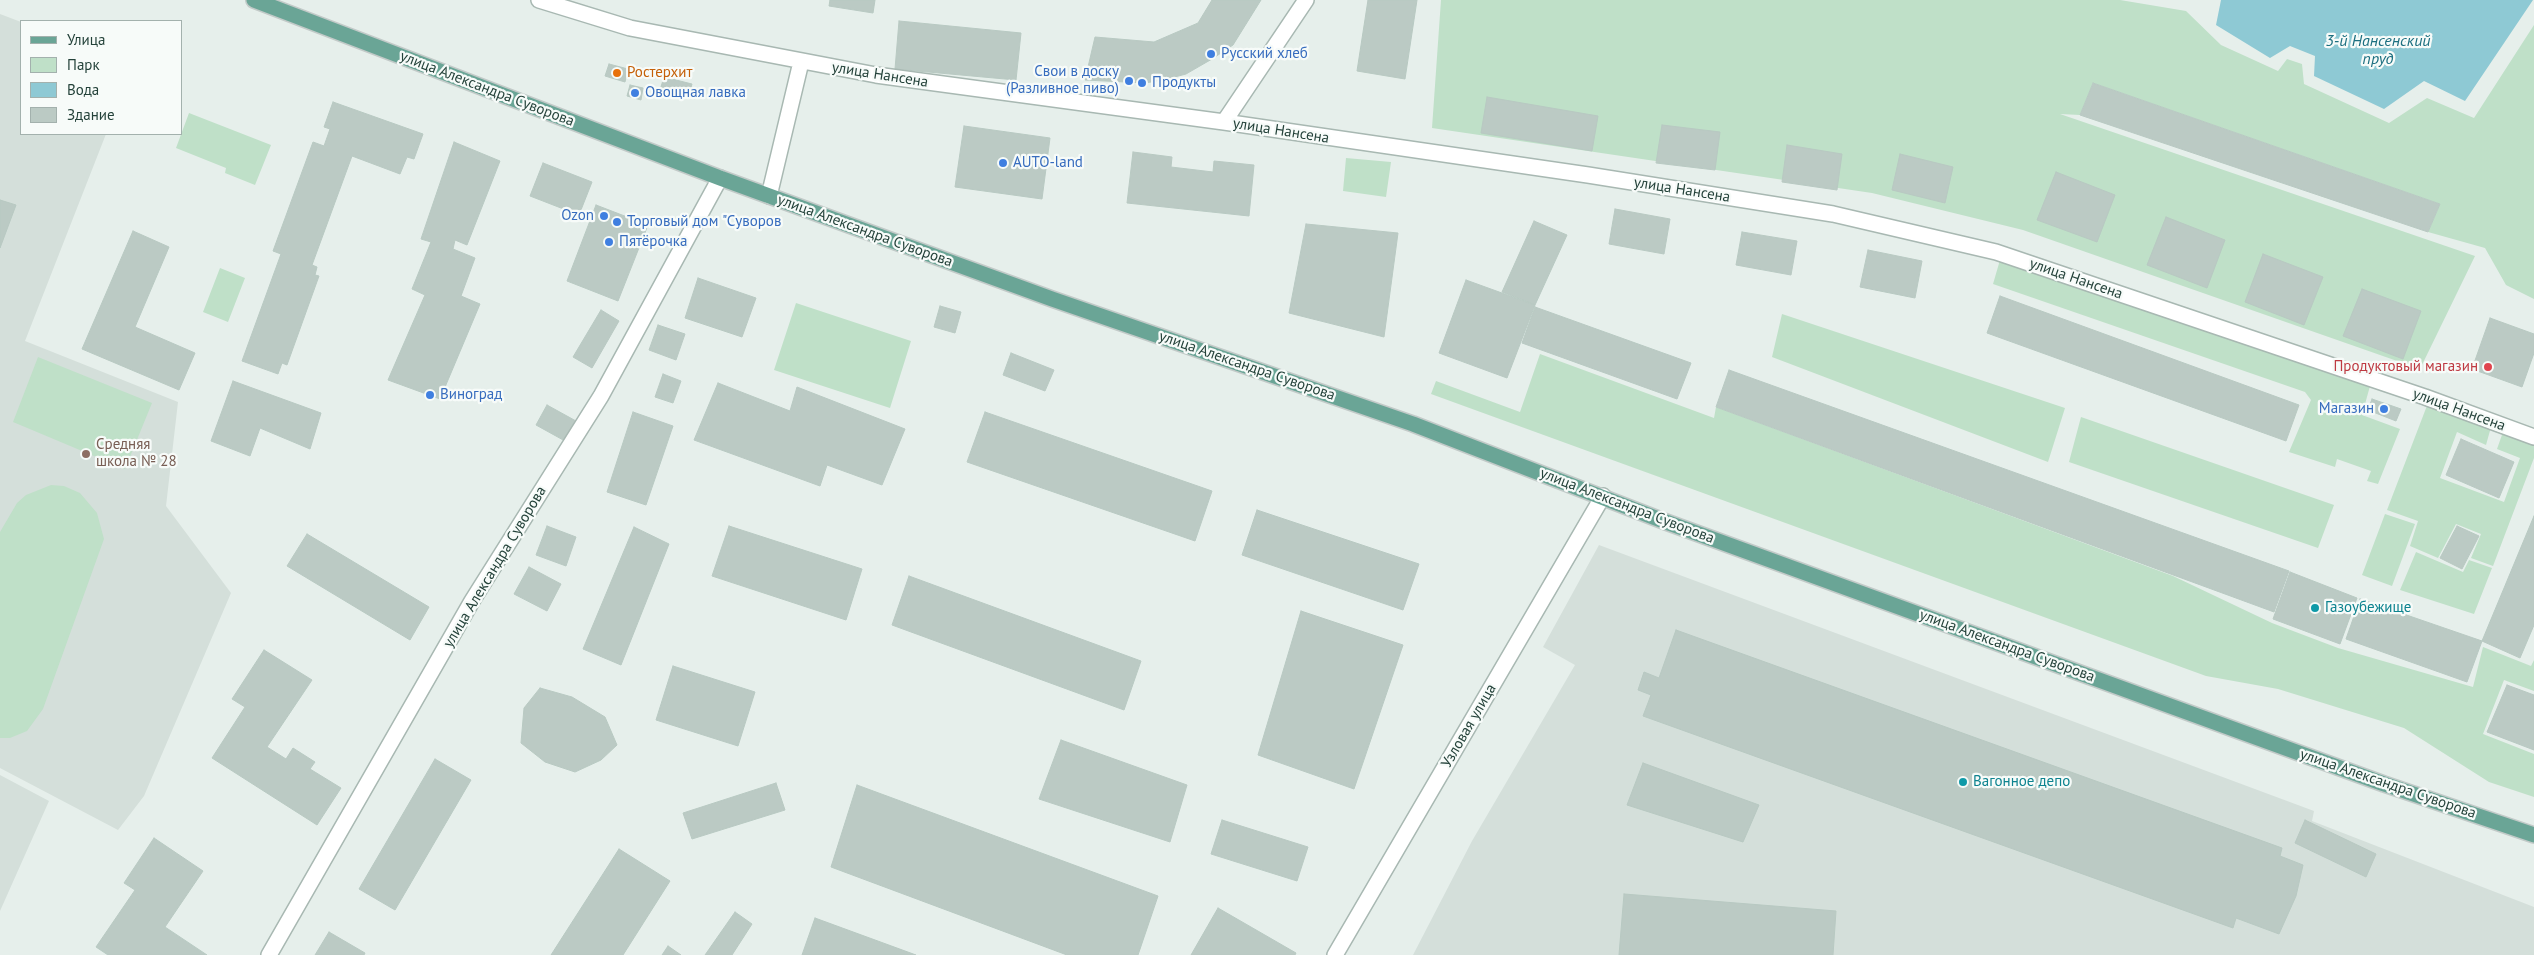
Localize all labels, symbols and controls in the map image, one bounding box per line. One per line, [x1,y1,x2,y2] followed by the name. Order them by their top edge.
[20,20,182,135] legend
[67,30,105,49] text: Улица
[2325,31,2431,69] water label: 3-й Нансенский пруд
[1221,45,1308,63] place label: Русский хлеб
[397,47,577,131] street label: улица Александра Суворова
[1205,48,1217,60] marker: Русский хлеб
[67,55,100,74] text: Парк
[831,58,929,92] street label: улица Нансена
[1006,63,1119,98] place label: Свои в доску (Разливное пиво)
[627,64,692,82] place label: Ростерхит
[611,67,623,79] marker: Ростерхит
[1152,74,1216,92] place label: Продукты
[1123,75,1135,87] marker: Свои в доску (Разливное пиво)
[1136,77,1148,89] marker: Продукты
[67,80,99,99] text: Вода
[645,84,746,102] place label: Овощная лавка
[629,87,641,99] marker: Овощная лавка
[67,105,115,124] text: Здание
[1232,114,1330,148] street label: улица Нансена
[1013,154,1083,172] place label: AUTO-land
[997,157,1009,169] marker: AUTO-land
[1633,173,1731,207] street label: улица Нансена
[775,191,955,271] street label: улица Александра Суворова
[561,207,594,225] place label: Ozon
[598,210,610,222] marker: Ozon
[627,213,781,231] place label: Торговый дом "Суворов
[611,216,623,228] marker: Торговый дом "Суворов
[619,233,687,251] place label: Пятёрочка
[603,236,615,248] marker: Пятёрочка
[2027,255,2125,303] street label: улица Нансена
[1157,327,1337,405] street label: улица Александра Суворова
[2333,358,2478,376] place label: Продуктовый магазин
[2482,361,2494,373] marker: Продуктовый магазин
[2410,385,2508,435] street label: улица Нансена
[440,386,502,404] place label: Виноград
[424,389,436,401] marker: Виноград
[2319,400,2374,418] place label: Магазин
[2378,403,2390,415] marker: Магазин
[96,436,177,471] place label: Средняя школа № 28
[80,448,92,460] marker: Средняя школа № 28
[1537,464,1717,548] street label: улица Александра Суворова
[440,483,550,651] street label: улица Александра Суворова
[2325,599,2411,617] place label: Газоубежище
[2309,602,2321,614] marker: Газоубежище
[1917,606,2097,686] street label: улица Александра Суворова
[1438,681,1500,771] street label: Узловая улица
[2298,745,2478,823] street label: улица Александра Суворова
[1973,773,2070,791] place label: Вагонное депо
[1957,776,1969,788] marker: Вагонное депо

